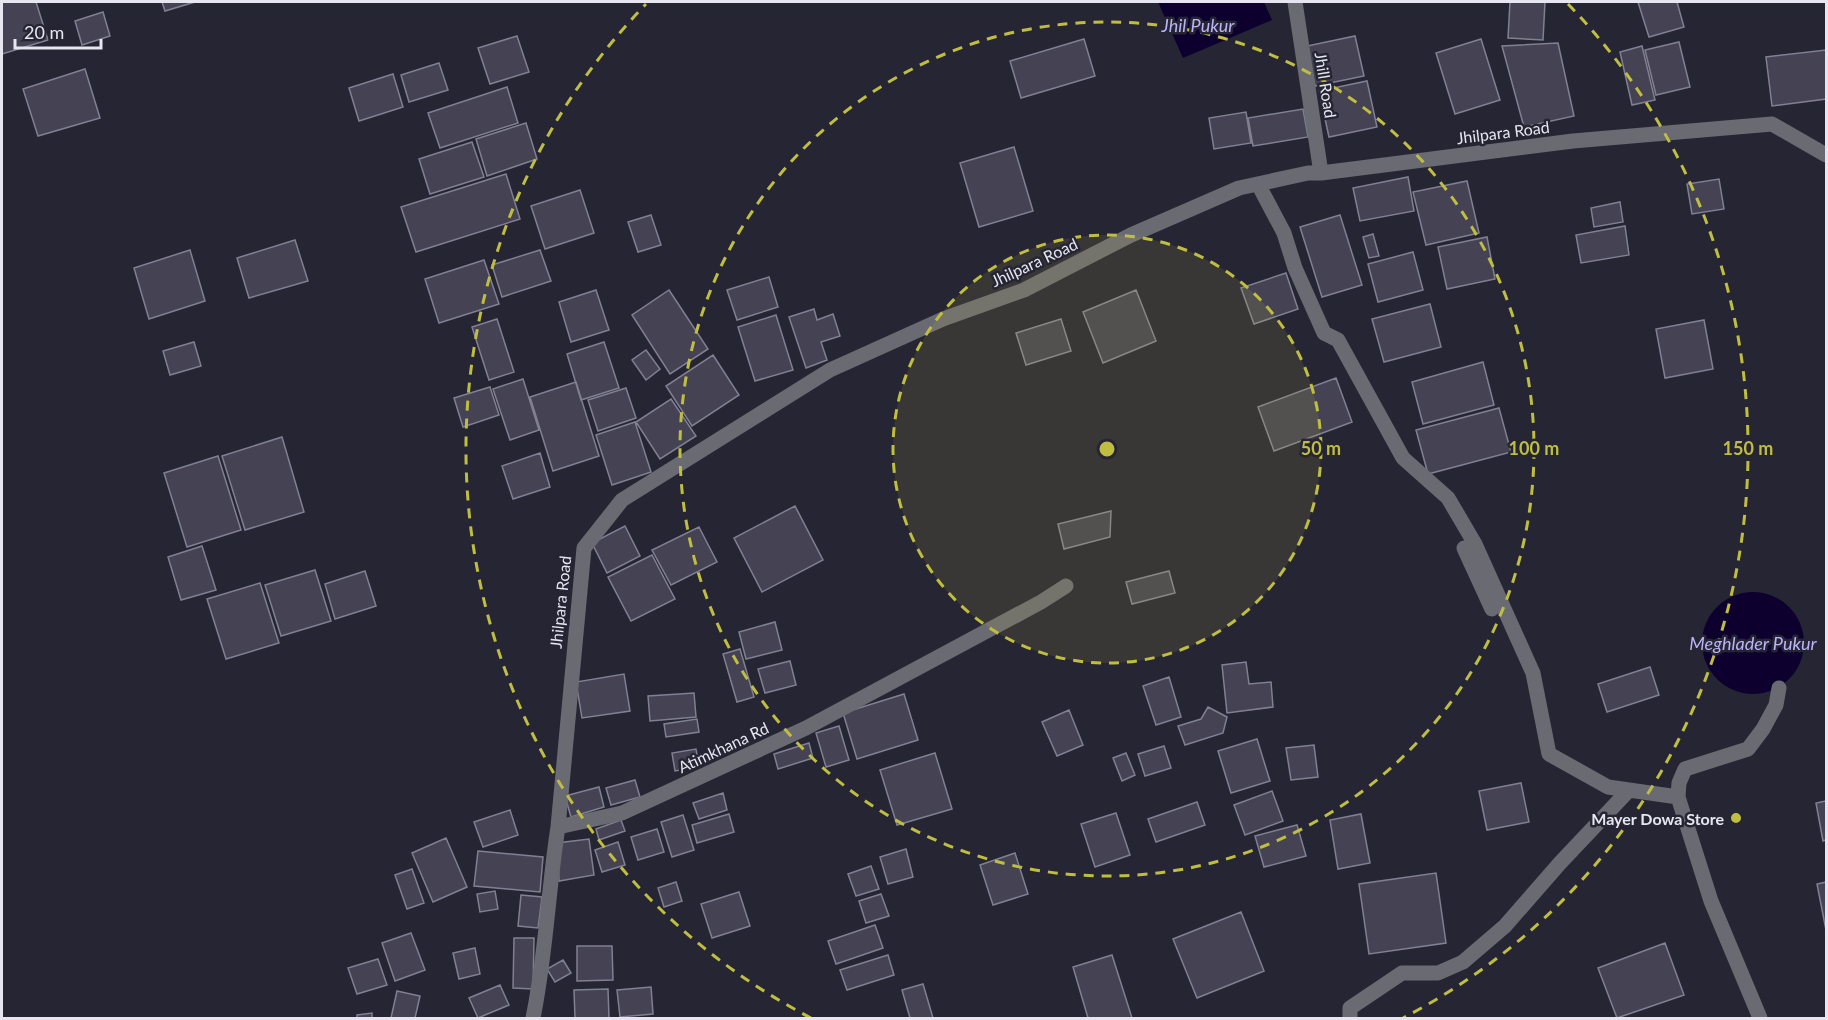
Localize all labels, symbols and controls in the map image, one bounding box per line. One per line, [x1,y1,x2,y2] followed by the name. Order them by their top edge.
[15,12,100,50] scale bar
[1161,14,1235,36] water label: Jhil Pukur
[24,21,64,43] text: 20 m
[1311,51,1341,119] street label: Jhill Road
[1456,117,1550,147] street label: Jhilpara Road
[988,234,1080,290] street label: Jhilpara Road
[1301,437,1341,459] text: 50 m
[1509,437,1559,459] text: 100 m
[1723,437,1773,459] text: 150 m
[1097,439,1117,459] centre of rings
[546,555,574,649] street label: Jhilpara Road
[1689,632,1818,654] water label: Meghlader Pukur
[675,718,771,776] street label: Atimkhana Rd
[1591,809,1724,828] place label: Mayer Dowa Store
[1729,811,1743,825] marker: Mayer Dowa Store

